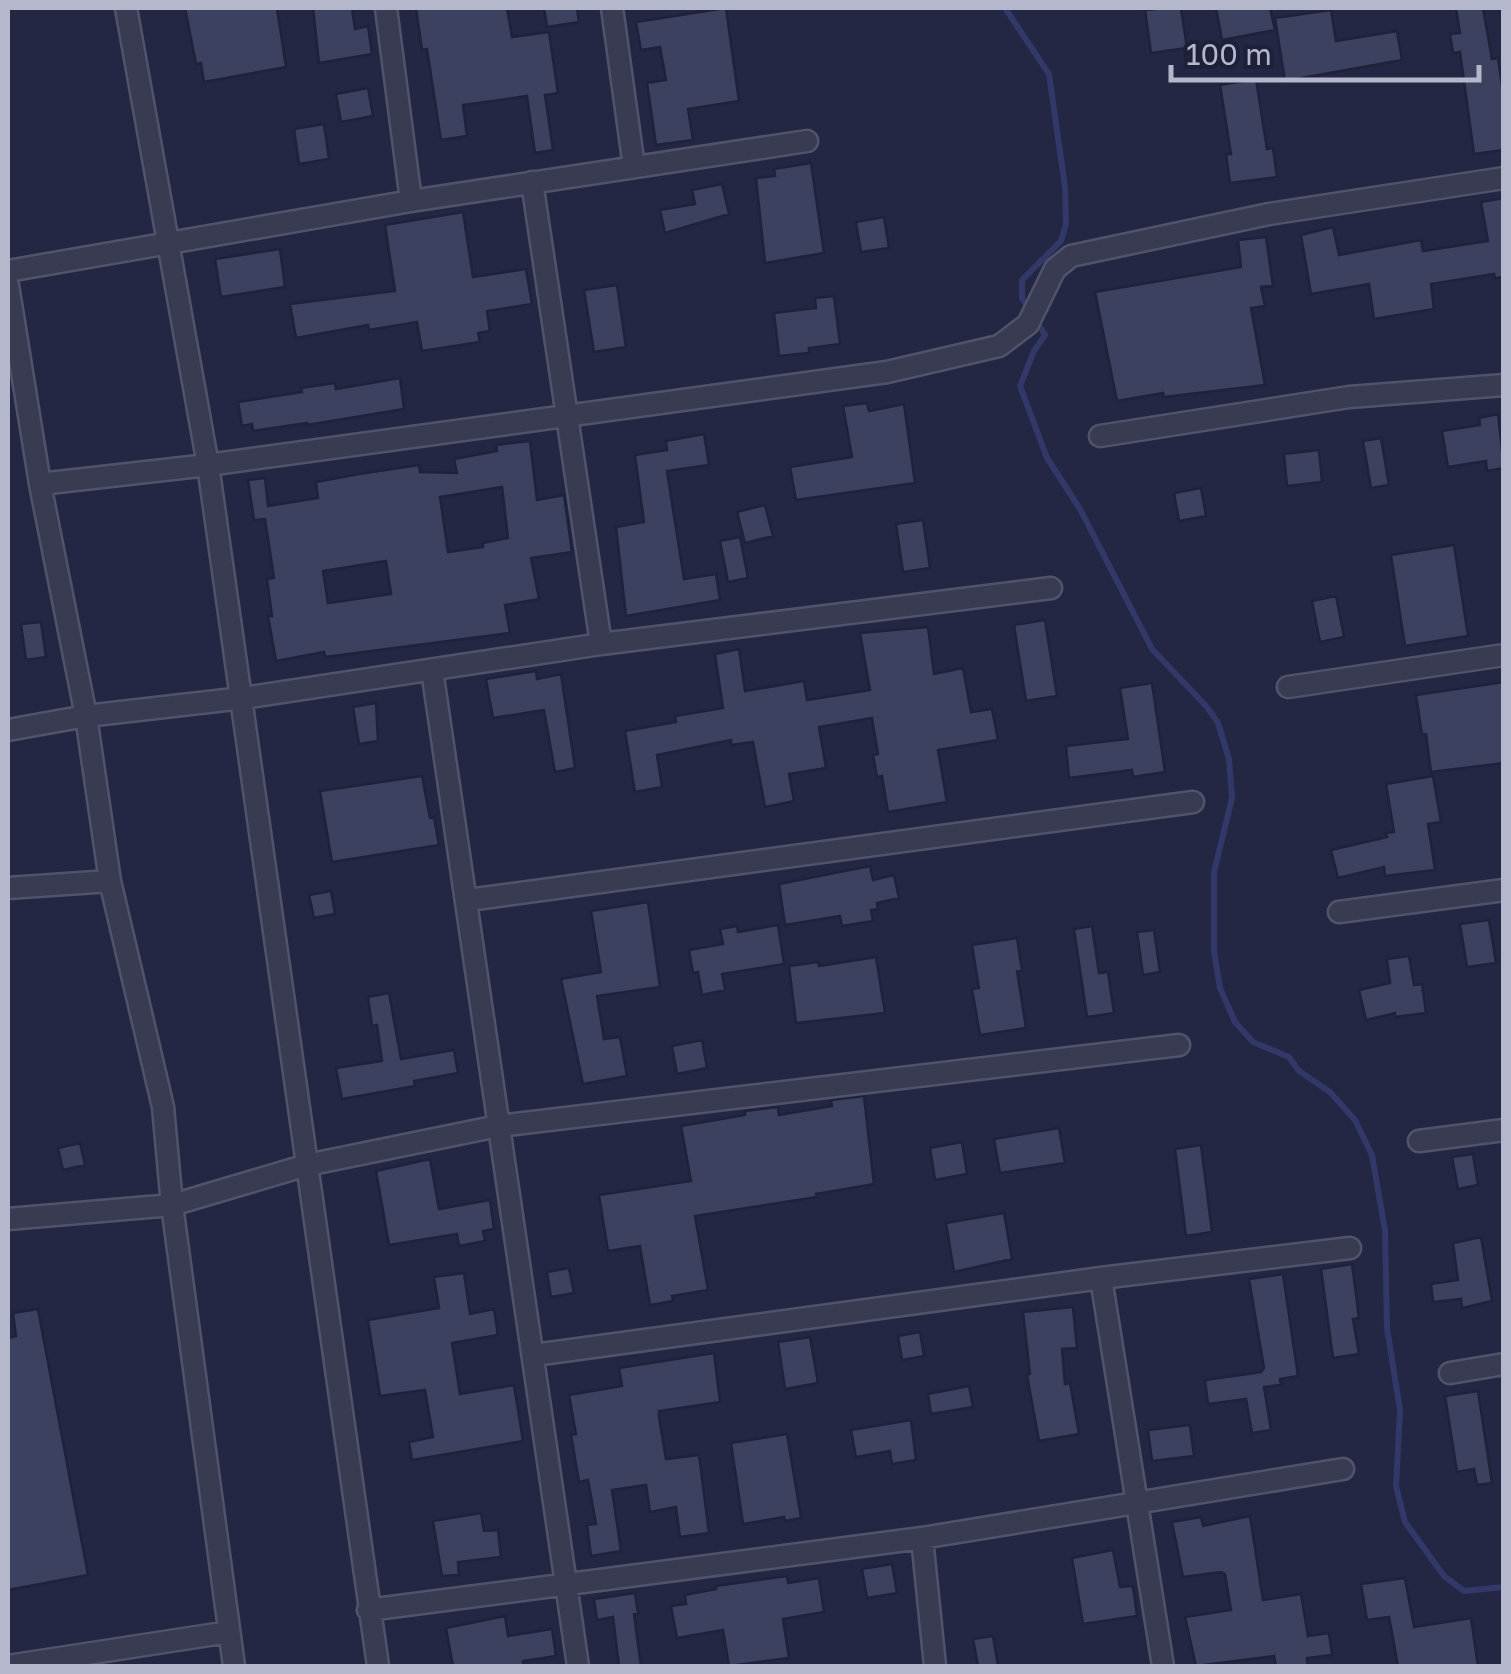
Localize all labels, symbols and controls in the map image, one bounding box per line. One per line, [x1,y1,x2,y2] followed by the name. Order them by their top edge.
[1171,20,1478,82] scale bar
[1186,36,1272,72] text: 100 m

